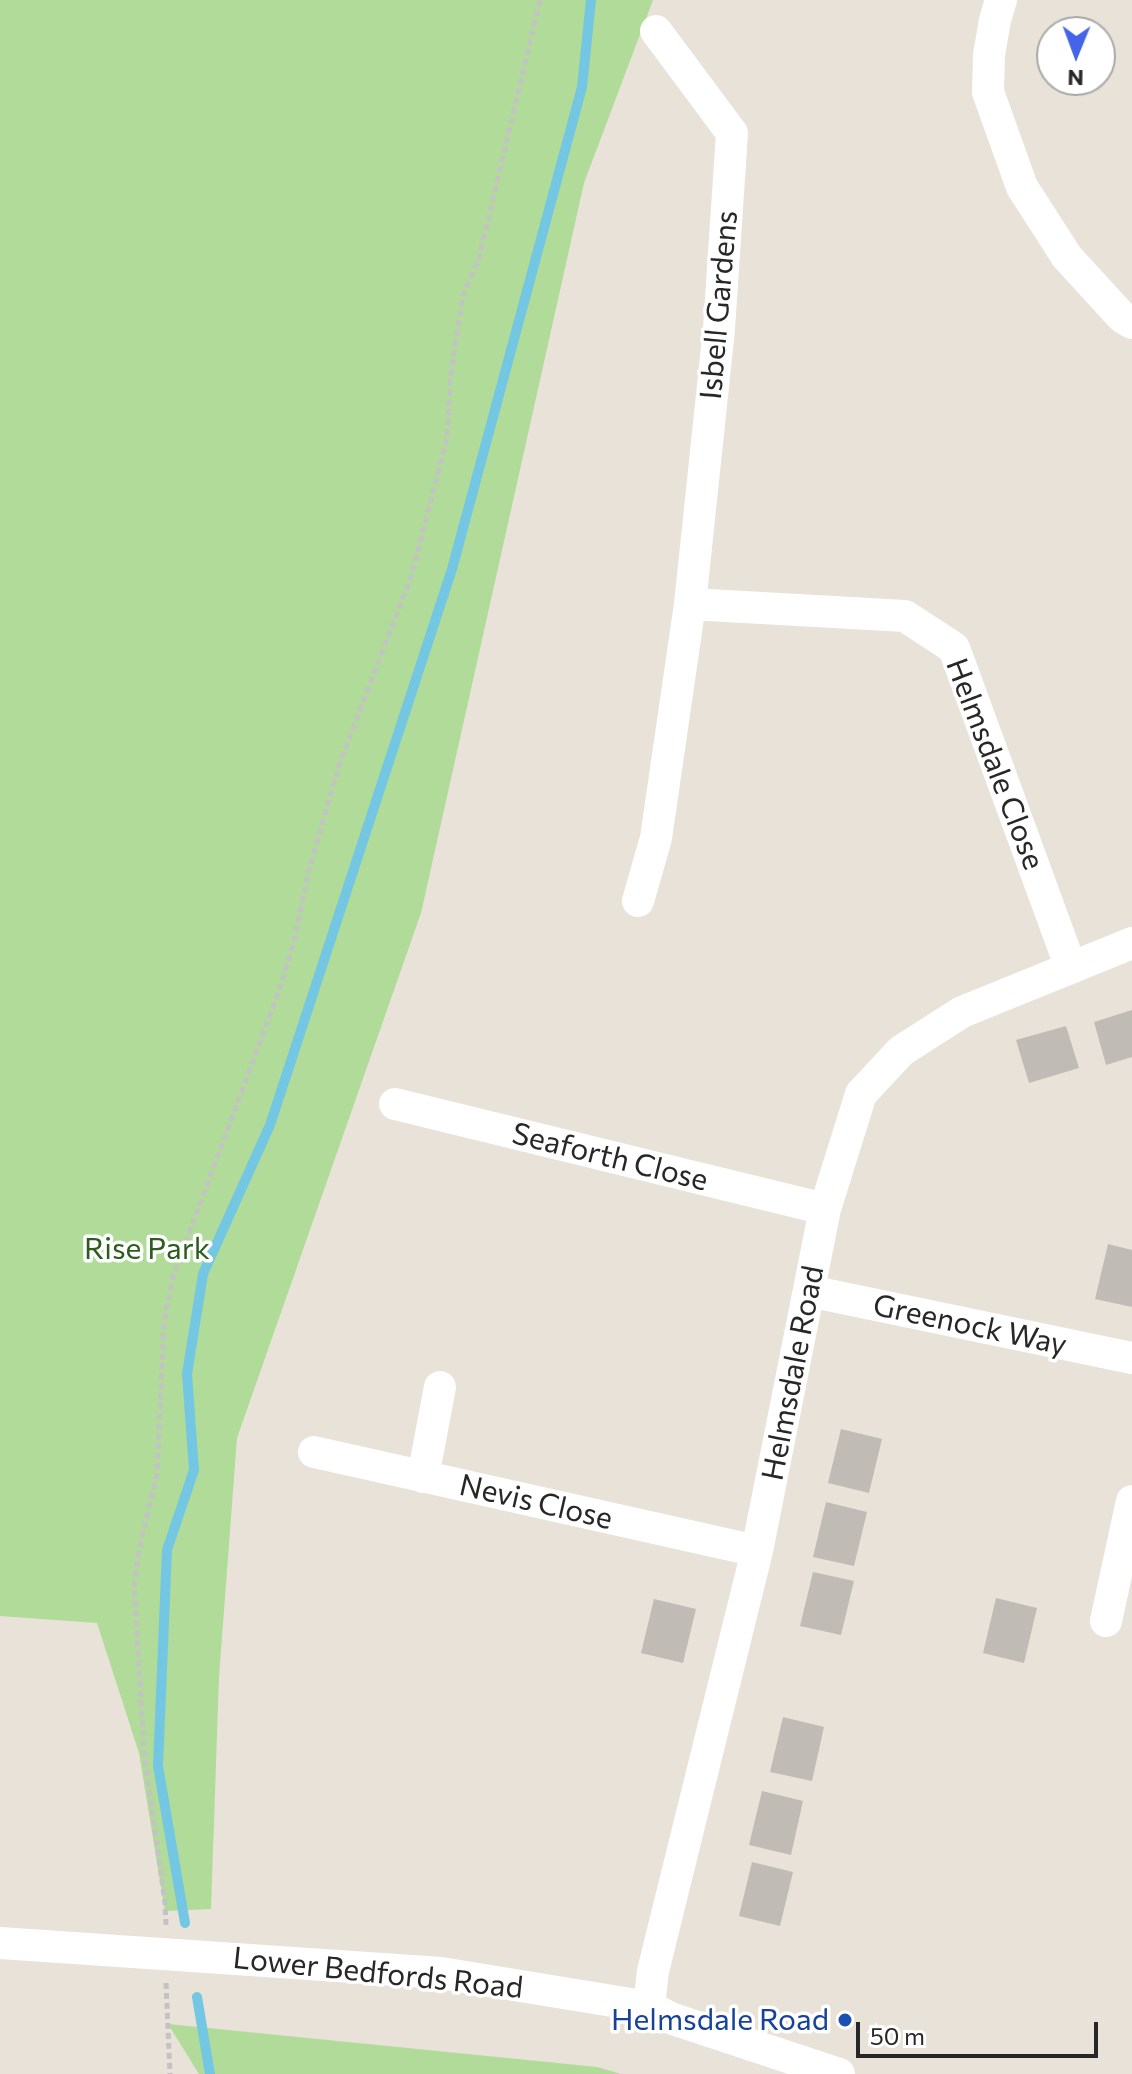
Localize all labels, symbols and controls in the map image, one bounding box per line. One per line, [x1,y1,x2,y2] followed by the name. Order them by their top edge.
[1036,16,1116,96] north arrow
[1067,65,1084,92] text: N
[693,209,745,401] street label: Isbell Gardens
[938,653,1052,875] street label: Helmsdale Close
[508,1115,712,1199] street label: Seaforth Close
[84,1231,210,1267] park label: Rise Park
[755,1263,831,1483] street label: Helmsdale Road
[870,1287,1070,1363] street label: Greenock Way
[456,1467,616,1537] street label: Nevis Close
[231,1940,525,2006] street label: Lower Bedfords Road
[611,2002,829,2038] place label: Helmsdale Road
[860,2006,1102,2056] scale bar
[836,2011,854,2029] marker: Helmsdale Road
[870,2021,925,2050] text: 50 m

